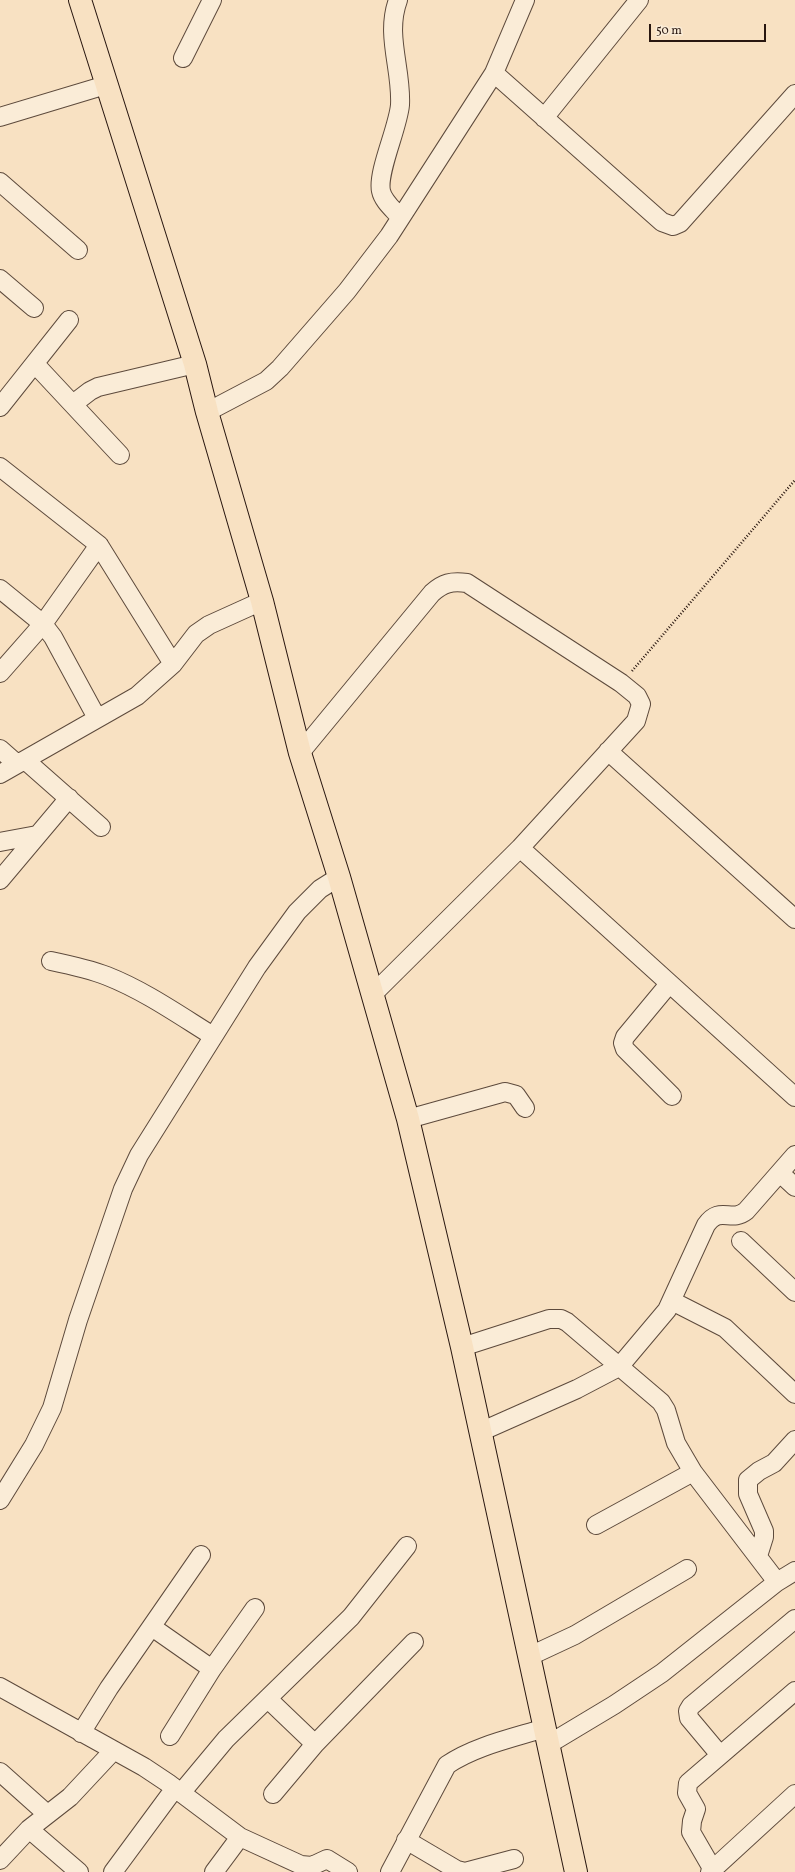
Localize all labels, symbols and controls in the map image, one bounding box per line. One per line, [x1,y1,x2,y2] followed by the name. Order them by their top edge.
[651,16,768,42] scale bar
[656,23,682,39] text: 50 m

